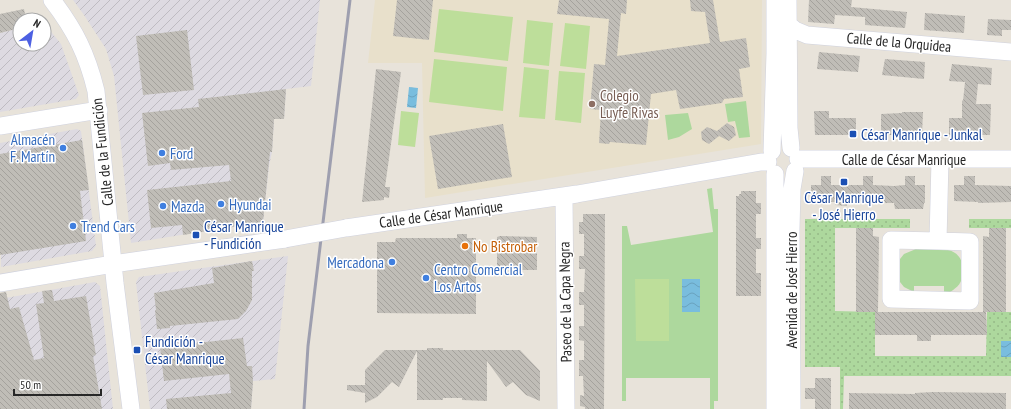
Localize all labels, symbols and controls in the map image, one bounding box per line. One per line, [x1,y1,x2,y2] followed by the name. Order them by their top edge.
[12,12,52,52] north arrow
[31,16,43,31] text: N
[846,28,952,56] street label: Calle de la Orquidea
[600,86,659,122] place label: Colegio Luyfe Rivas
[87,97,117,207] street label: Calle de la Fundición
[587,99,597,109] marker: Colegio Luyfe Rivas
[861,125,983,144] place label: César Manrique - Junkal
[848,129,858,139] marker: César Manrique - Junkal
[10,130,55,166] place label: Almacén F. Martín
[58,143,68,153] marker: Almacén F. Martín
[170,144,193,163] place label: Ford
[157,148,167,158] marker: Ford
[842,150,966,169] street label: Calle de César Manrique
[839,177,849,187] marker: César Manrique - José Hierro
[804,188,884,224] place label: César Manrique - José Hierro
[229,195,272,214] place label: Hyundai
[378,196,504,232] street label: Calle de César Manrique
[171,197,204,216] place label: Mazda
[216,199,226,209] marker: Hyundai
[158,201,168,211] marker: Mazda
[81,217,135,236] place label: Trend Cars
[204,217,284,253] place label: César Manrique - Fundición
[68,221,78,231] marker: Trend Cars
[191,230,201,240] marker: César Manrique - Fundición
[782,232,801,348] street label: Avenida de José Hierro
[473,237,538,256] place label: No Bistrobar
[460,241,470,251] marker: No Bistrobar
[554,241,576,363] street label: Paseo de la Capa Negra
[327,253,384,272] place label: Mercadona
[387,257,397,267] marker: Mercadona
[434,260,523,296] place label: Centro Comercial Los Artos
[421,273,431,283] marker: Centro Comercial Los Artos
[145,332,225,368] place label: Fundición - César Manrique
[132,345,142,355] marker: Fundición - César Manrique
[14,371,101,397] scale bar
[20,377,41,392] text: 50 m

